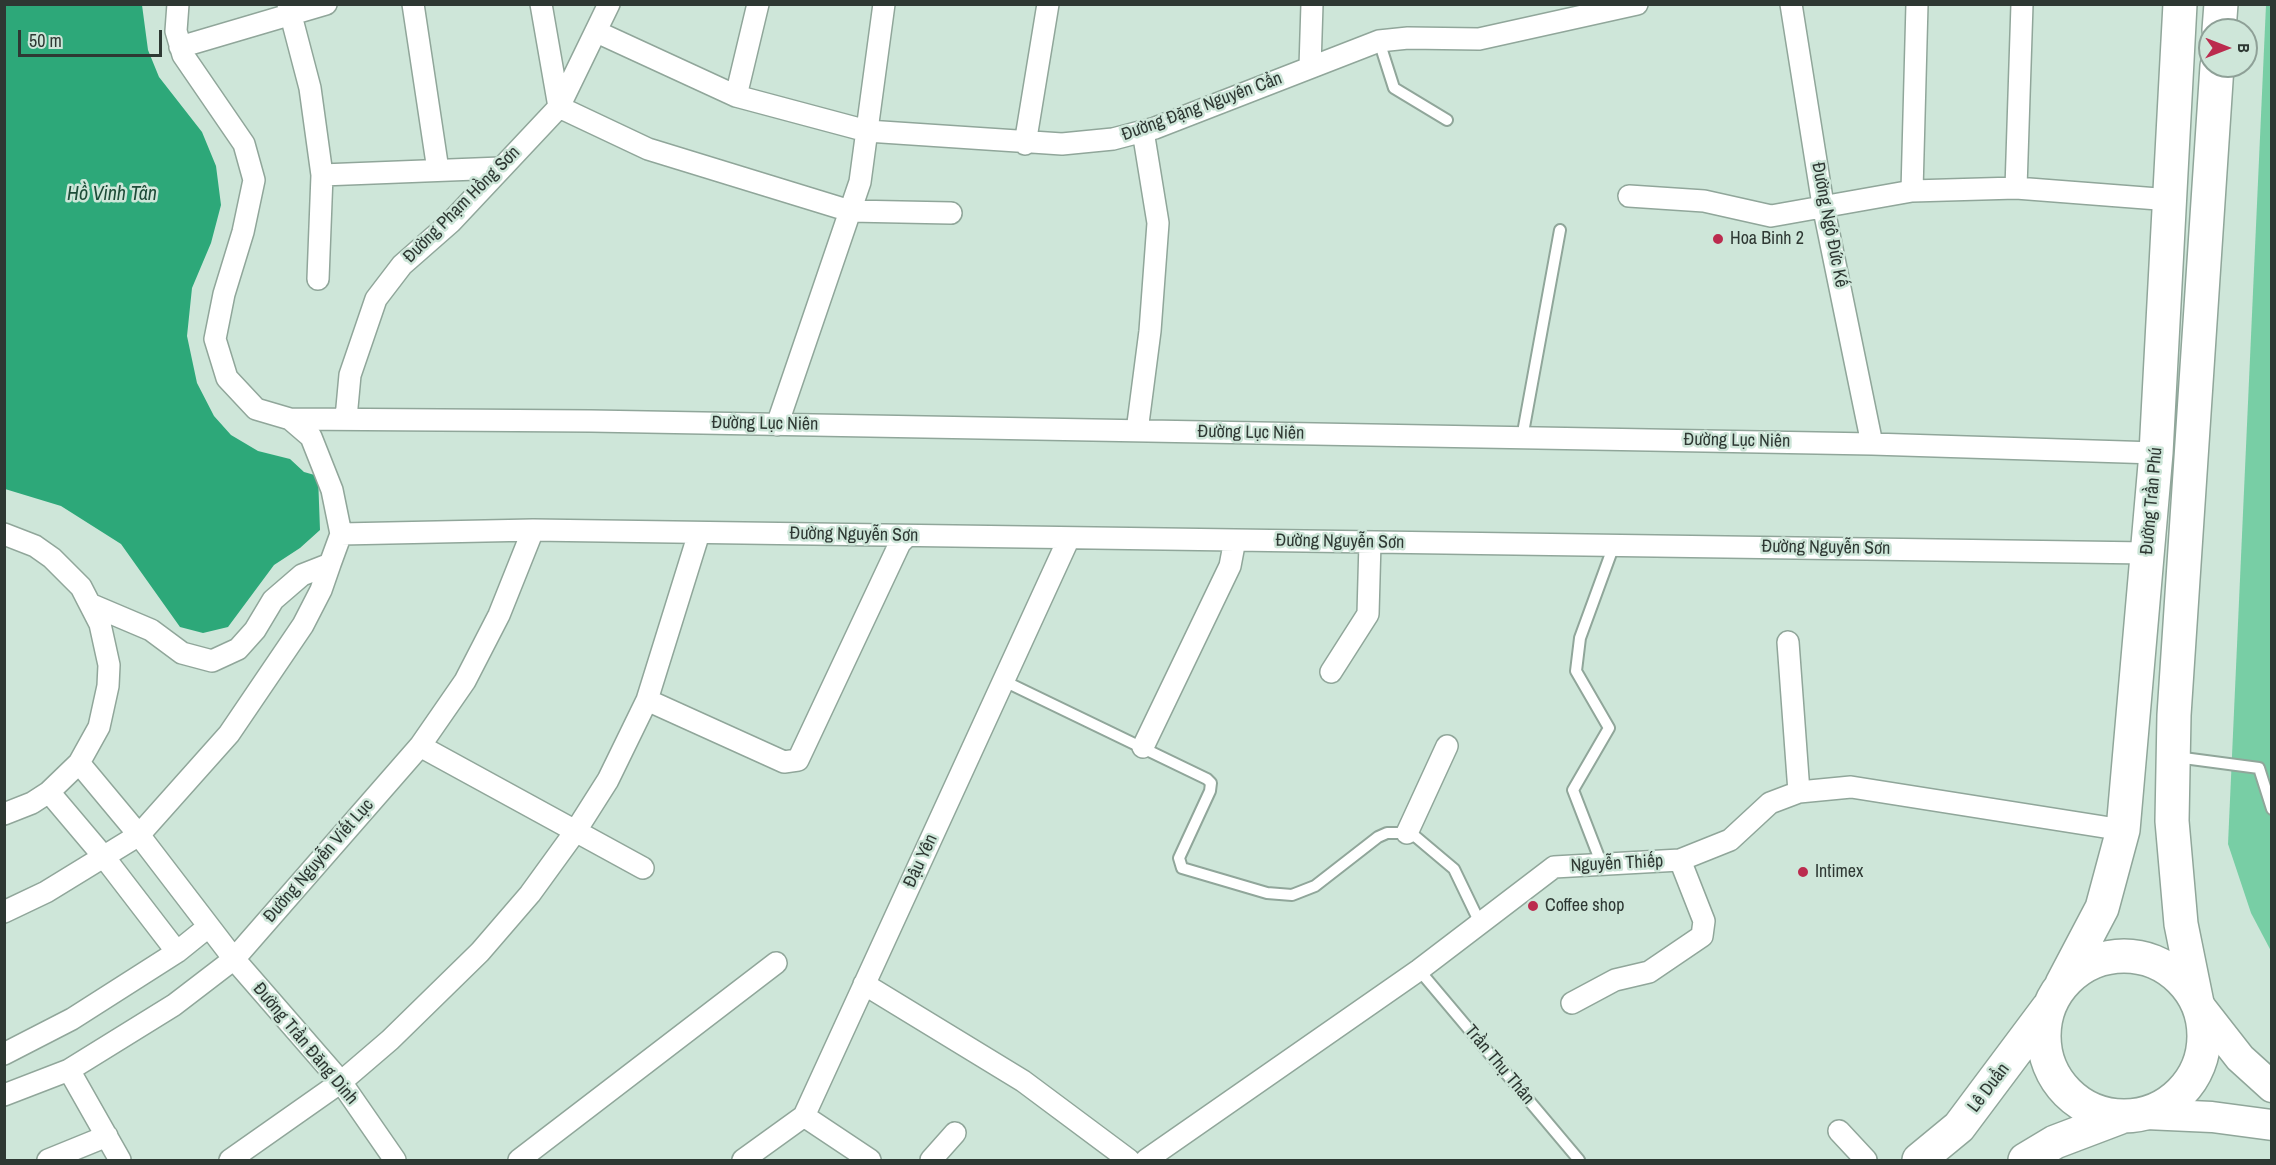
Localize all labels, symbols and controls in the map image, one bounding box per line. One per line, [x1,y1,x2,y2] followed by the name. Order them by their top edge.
[21,18,165,56] scale bar
[2198,18,2258,78] north arrow
[29,28,62,53] text: 50 m
[2233,43,2255,53] text: B
[1119,68,1285,146] street label: Đường Đặng Nguyên Cẩn
[399,142,525,268] street label: Đường Phạm Hồng Sơn
[1806,161,1852,289] street label: Đường Ngô Đức Kế
[67,183,157,207] water label: Hồ Vinh Tân
[1730,228,1804,250] place label: Hoa Binh 2
[1711,232,1725,246] marker: Hoa Binh 2
[711,412,819,436] street label: Đường Lục Niên
[1197,421,1305,445] street label: Đường Lục Niên
[1683,429,1791,453] street label: Đường Lục Niên
[2137,446,2167,556] street label: Đường Trần Phú
[789,523,919,547] street label: Đường Nguyễn Sơn
[1275,530,1405,554] street label: Đường Nguyễn Sơn
[1761,536,1891,560] street label: Đường Nguyễn Sơn
[260,795,378,927] street label: Đường Nguyễn Viết Lục
[899,831,943,891] street label: Đậu Yên
[1570,851,1664,877] street label: Nguyễn Thiếp
[1815,861,1863,883] place label: Intimex
[1796,865,1810,879] marker: Intimex
[1545,895,1624,917] place label: Coffee shop
[1526,899,1540,913] marker: Coffee shop
[248,979,362,1109] street label: Đường Trần Đăng Dinh
[1460,1021,1538,1109] street label: Trần Thụ Thân
[1964,1059,2014,1117] street label: Lê Duẩn

